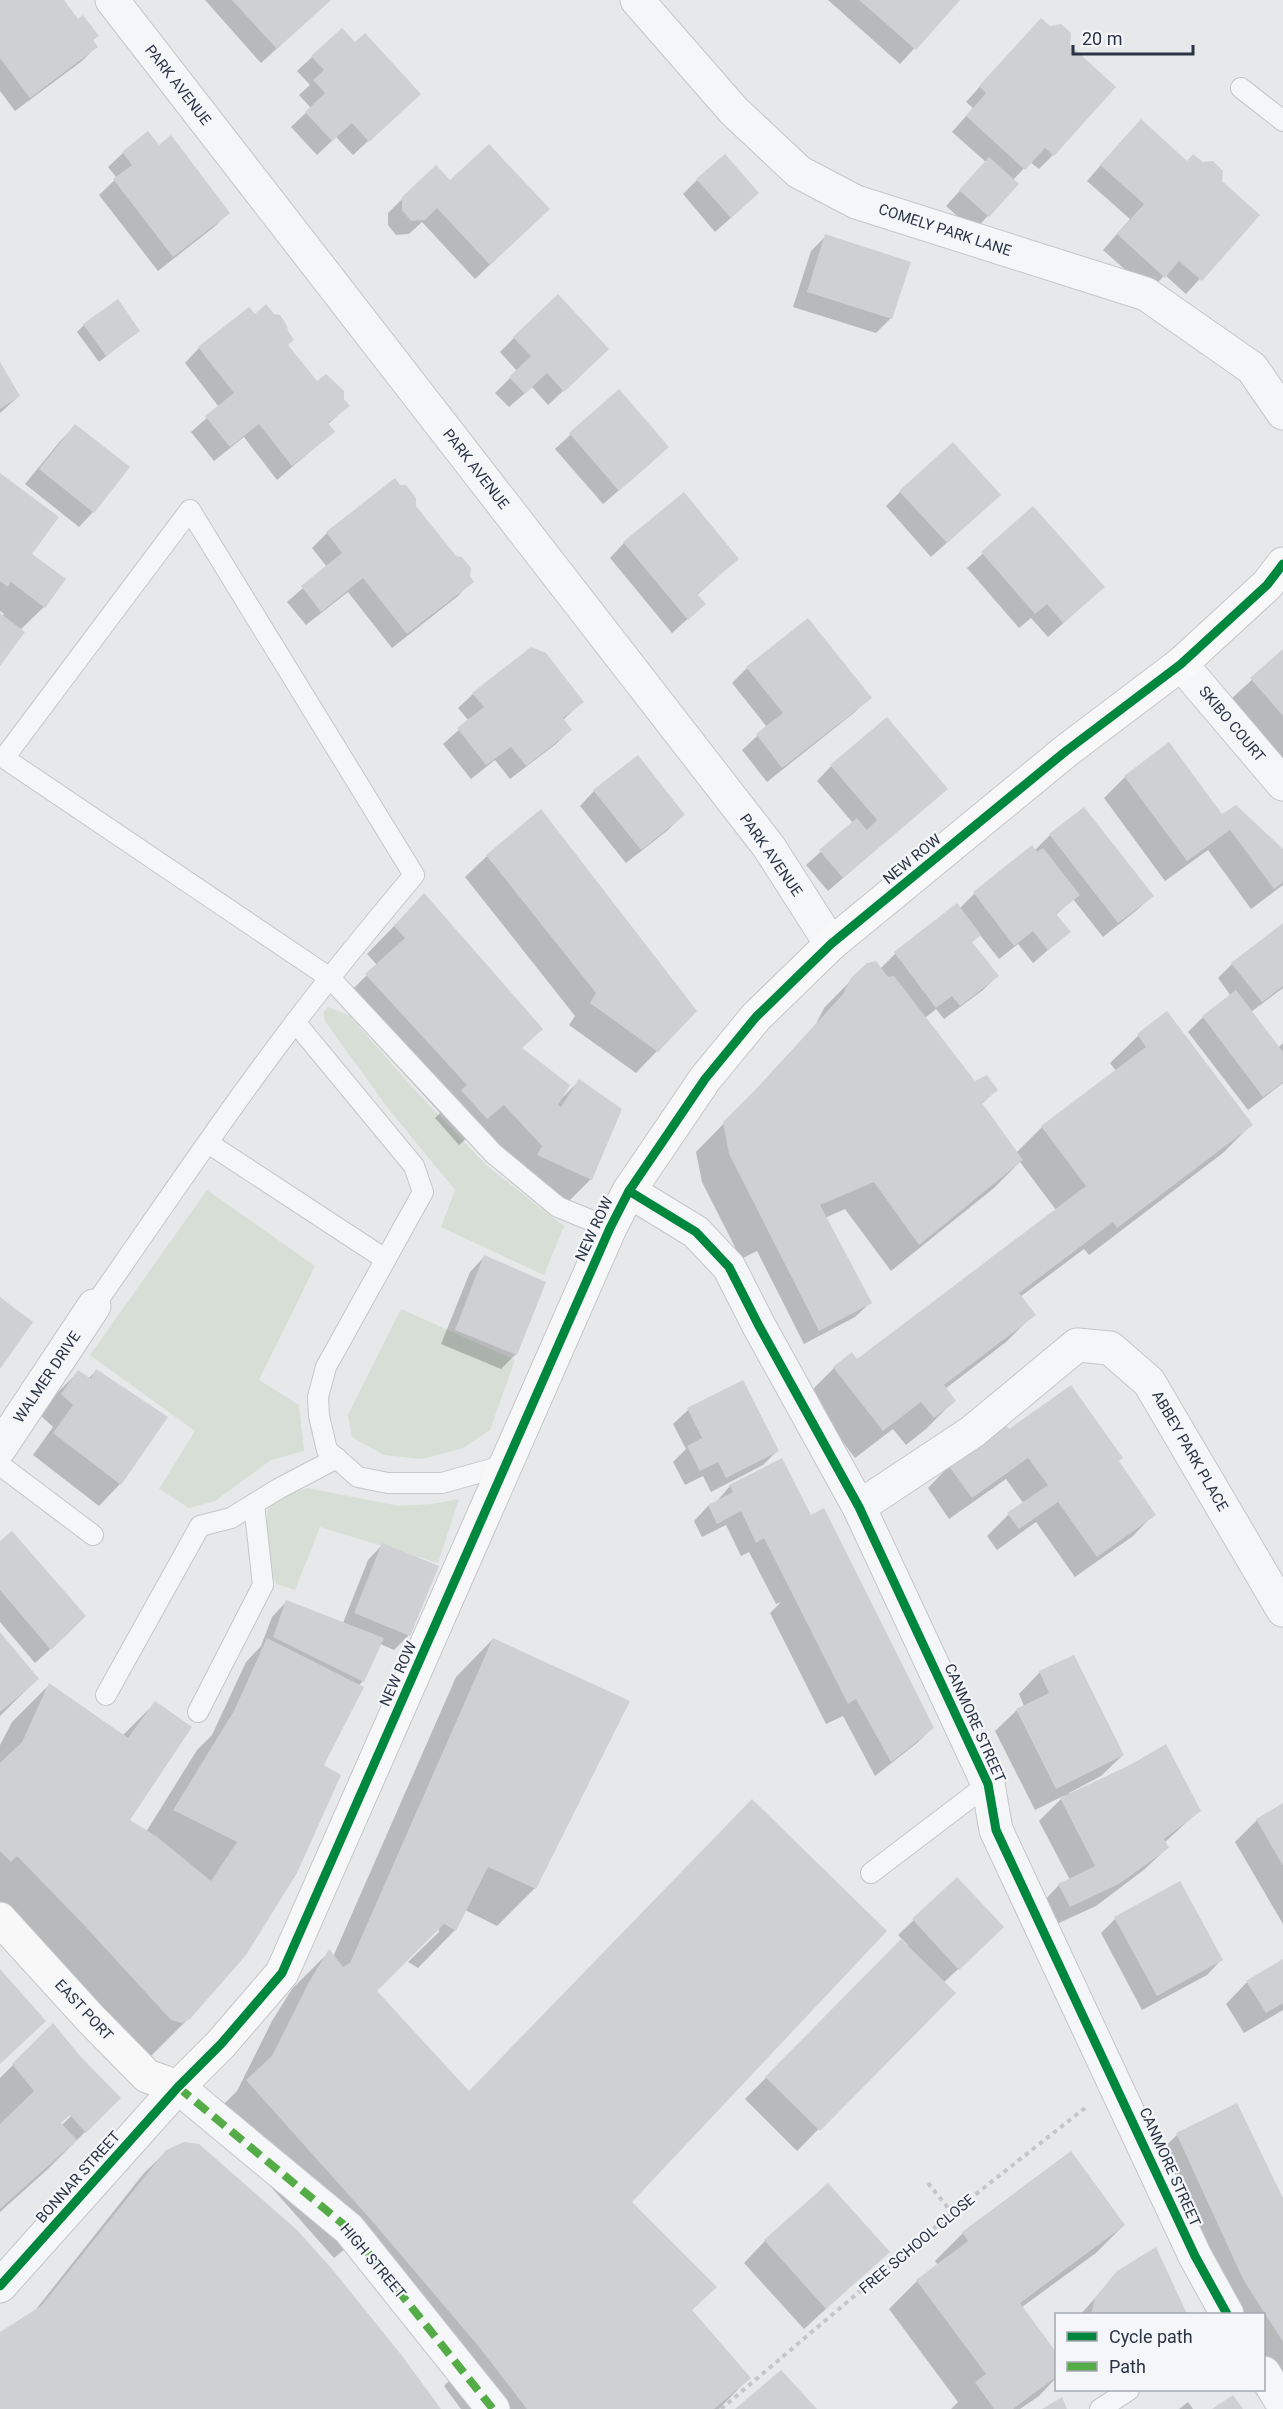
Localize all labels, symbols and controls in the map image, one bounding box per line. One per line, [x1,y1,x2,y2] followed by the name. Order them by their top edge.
[1073,18,1193,56] scale bar
[1082,28,1122,49] text: 20 m
[141,41,215,129] street label: PARK AVENUE
[876,200,1014,260] street label: COMELY PARK LANE
[439,425,513,513] street label: PARK AVENUE
[1195,683,1269,766] street label: SKIBO COURT
[736,810,806,900] street label: PARK AVENUE
[879,830,945,888] street label: NEW ROW
[571,1194,617,1264] street label: NEW ROW
[10,1327,85,1426] street label: WALMER DRIVE
[1148,1388,1232,1515] street label: ABBEY PARK PLACE
[376,1639,420,1709] street label: NEW ROW
[941,1661,1009,1785] street label: CANMORE STREET
[51,1976,117,2044] street label: EAST PORT
[1136,2105,1204,2229] street label: CANMORE STREET
[32,2127,124,2227] street label: BONNAR STREET
[856,2190,979,2298] street label: FREE SCHOOL CLOSE
[336,2220,410,2302] street label: HIGH STREET
[1055,2313,1265,2391] legend
[1109,2326,1193,2347] text: Cycle path
[1109,2356,1146,2377] text: Path

